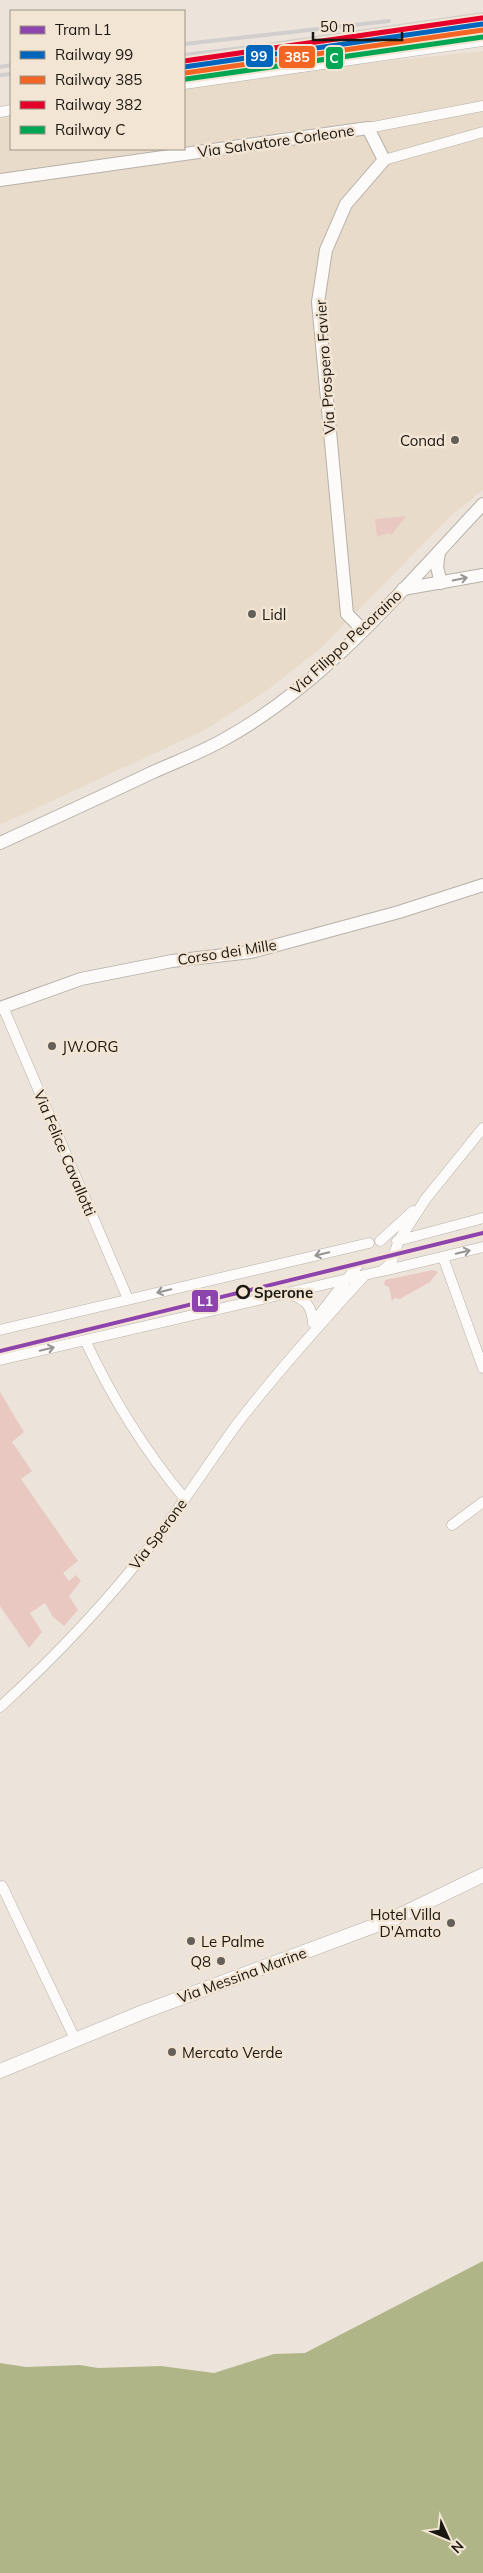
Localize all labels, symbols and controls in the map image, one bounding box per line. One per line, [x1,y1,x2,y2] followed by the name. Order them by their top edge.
[10,10,185,150] legend
[313,10,402,42] scale bar
[320,17,355,36] text: 50 m
[55,20,112,39] text: Tram L1
[245,44,274,68] line badge: 99
[55,45,133,64] text: Railway 99
[278,45,316,69] line badge: 385
[325,46,344,70] line badge: C
[251,47,267,65] text: 99
[284,48,310,66] text: 385
[329,49,339,67] text: C
[55,70,142,89] text: Railway 385
[55,95,142,114] text: Railway 382
[55,120,125,139] text: Railway C
[197,121,355,161] street label: Via Salvatore Corleone
[311,298,339,435] street label: Via Prospero Favier
[400,431,445,450] place label: Conad
[449,434,461,446] marker: Conad
[452,574,468,584] one-way arrow
[286,586,406,698] street label: Via Filippo Pecoraino
[262,605,286,624] place label: Lidl
[246,608,258,620] marker: Lidl
[176,935,278,969] street label: Corso dei Mille
[62,1037,119,1056] place label: JW.ORG
[46,1040,58,1052] marker: JW.ORG
[30,1087,100,1219] street label: Via Felice Cavallotti
[455,1247,471,1256] one-way arrow
[314,1250,330,1259] one-way arrow
[254,1283,313,1302] place label: Sperone
[236,1285,250,1299] marker: Sperone
[156,1287,172,1296] one-way arrow
[191,1289,219,1313] line badge: L1
[197,1292,213,1310] text: L1
[39,1344,55,1353] one-way arrow
[125,1495,191,1573] street label: Via Sperone
[370,1905,441,1941] place label: Hotel Villa D'Amato
[445,1917,457,1929] marker: Hotel Villa D'Amato
[201,1932,264,1951] place label: Le Palme
[185,1935,197,1947] marker: Le Palme
[175,1943,309,2007] street label: Via Messina Marine
[190,1952,211,1971] place label: Q8
[215,1955,227,1967] marker: Q8
[182,2043,283,2062] place label: Mercato Verde
[166,2046,178,2058] marker: Mercato Verde
[423,2513,473,2563] north arrow
[447,2537,467,2557] text: N

